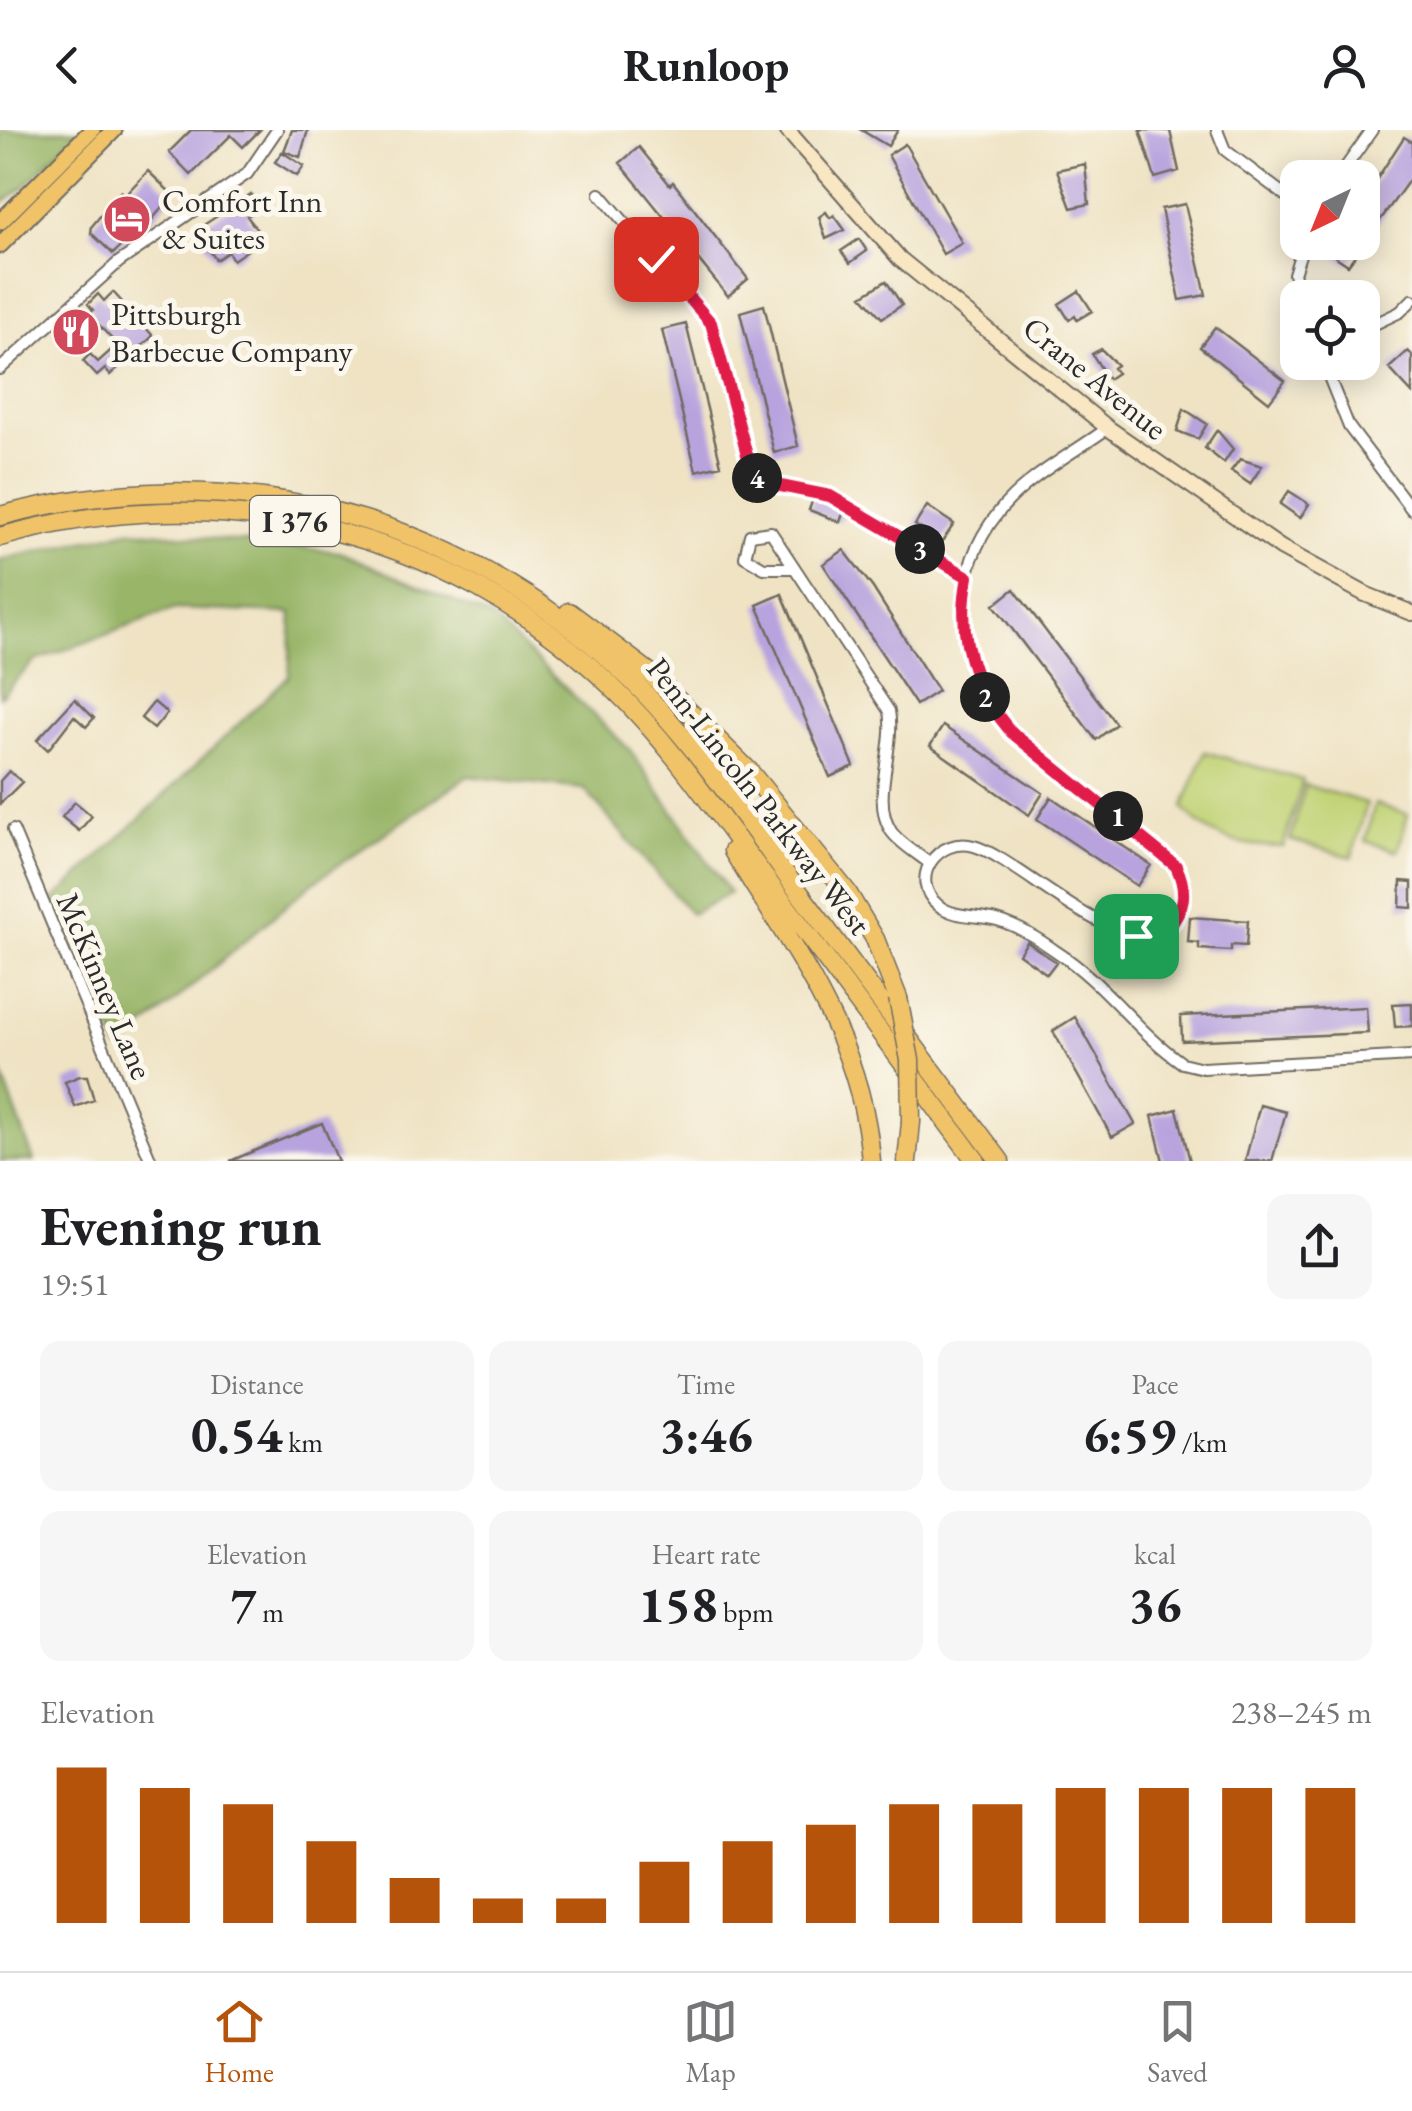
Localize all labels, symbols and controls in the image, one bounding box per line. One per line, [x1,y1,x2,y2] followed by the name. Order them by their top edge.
[623,36,789,94] text: Runloop
[40,38,95,93] icon: back
[1317,38,1372,93] icon: person
[1280,160,1380,260] north arrow
[1280,160,1380,380] map controls
[162,180,323,259] place label: Comfort Inn & Suites
[101,193,153,245] hotel icon: Comfort Inn & Suites
[614,217,699,302] pin
[629,232,684,287] icon: check
[1280,280,1380,380] button: locate
[111,293,353,372] place label: Pittsburgh Barbecue Company
[50,306,102,358] restaurant icon: Pittsburgh Barbecue Company
[1014,307,1176,449] street label: Crane Avenue
[732,453,782,503] pin: 4
[750,460,764,496] text: 4
[250,496,340,546] road number: I 376
[895,524,945,574] pin: 3
[913,531,927,567] text: 3
[637,649,881,943] street label: Penn-Lincoln Parkway West
[960,672,1010,722] pin: 2
[978,679,992,715] text: 2
[1093,791,1143,841] pin: 1
[1111,798,1125,834] text: 1
[47,886,163,1086] street label: McKinney Lane
[1094,894,1179,979] pin
[1109,909,1164,964] icon: arrive
[40,1190,322,1261] text: Evening run
[1267,1194,1372,1299] button: share
[40,1263,109,1305] text: 19:51
[210,1366,304,1402] text: Distance
[677,1366,735,1402] text: Time
[1132,1366,1178,1402] text: Pace
[191,1402,283,1467] text: 0.54
[659,1402,753,1467] text: 3:46
[1082,1402,1176,1467] text: 6:59
[283,1424,323,1460] text: km
[1176,1424,1228,1460] text: /km
[207,1536,307,1572] text: Elevation
[652,1536,760,1572] text: Heart rate
[1134,1536,1176,1572] text: kcal
[230,1572,257,1637] text: 7
[638,1572,718,1637] text: 158
[1129,1572,1181,1637] text: 36
[257,1594,284,1630] text: m
[718,1594,774,1630] text: bpm
[40,1691,155,1733] text: Elevation
[1231,1691,1372,1733] text: 238–245 m
[205,1994,274,2090] tab: Home
[683,1994,738,2090] tab: Map
[1147,1994,1207,2090] tab: Saved

